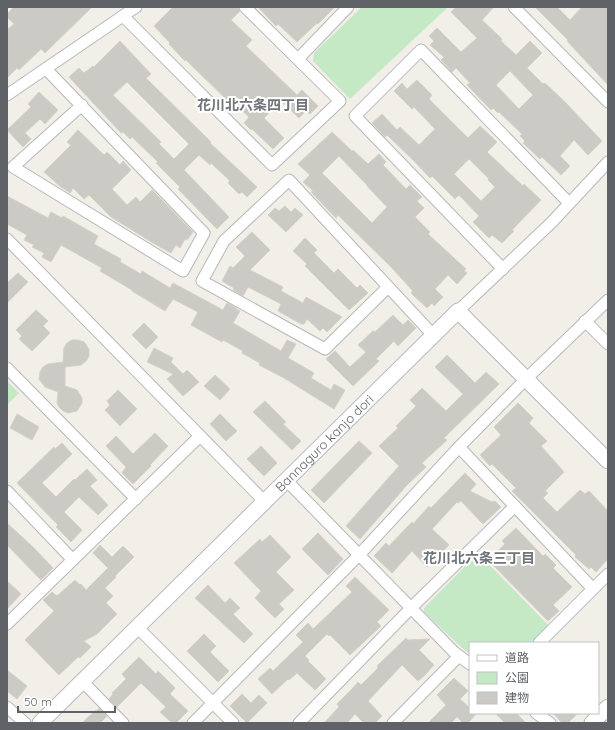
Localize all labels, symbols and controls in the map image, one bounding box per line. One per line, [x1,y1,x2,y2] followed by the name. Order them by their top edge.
[197,96,309,114] district label: 花川北六条四丁目
[272,391,377,495] street label: Bannaguro kanjo dori
[423,549,535,567] district label: 花川北六条三丁目
[469,642,599,714] legend
[505,650,529,665] text: 道路
[505,670,529,685] text: 公園
[18,688,115,714] scale bar
[505,690,529,705] text: 建物
[24,694,52,709] text: 50 m

